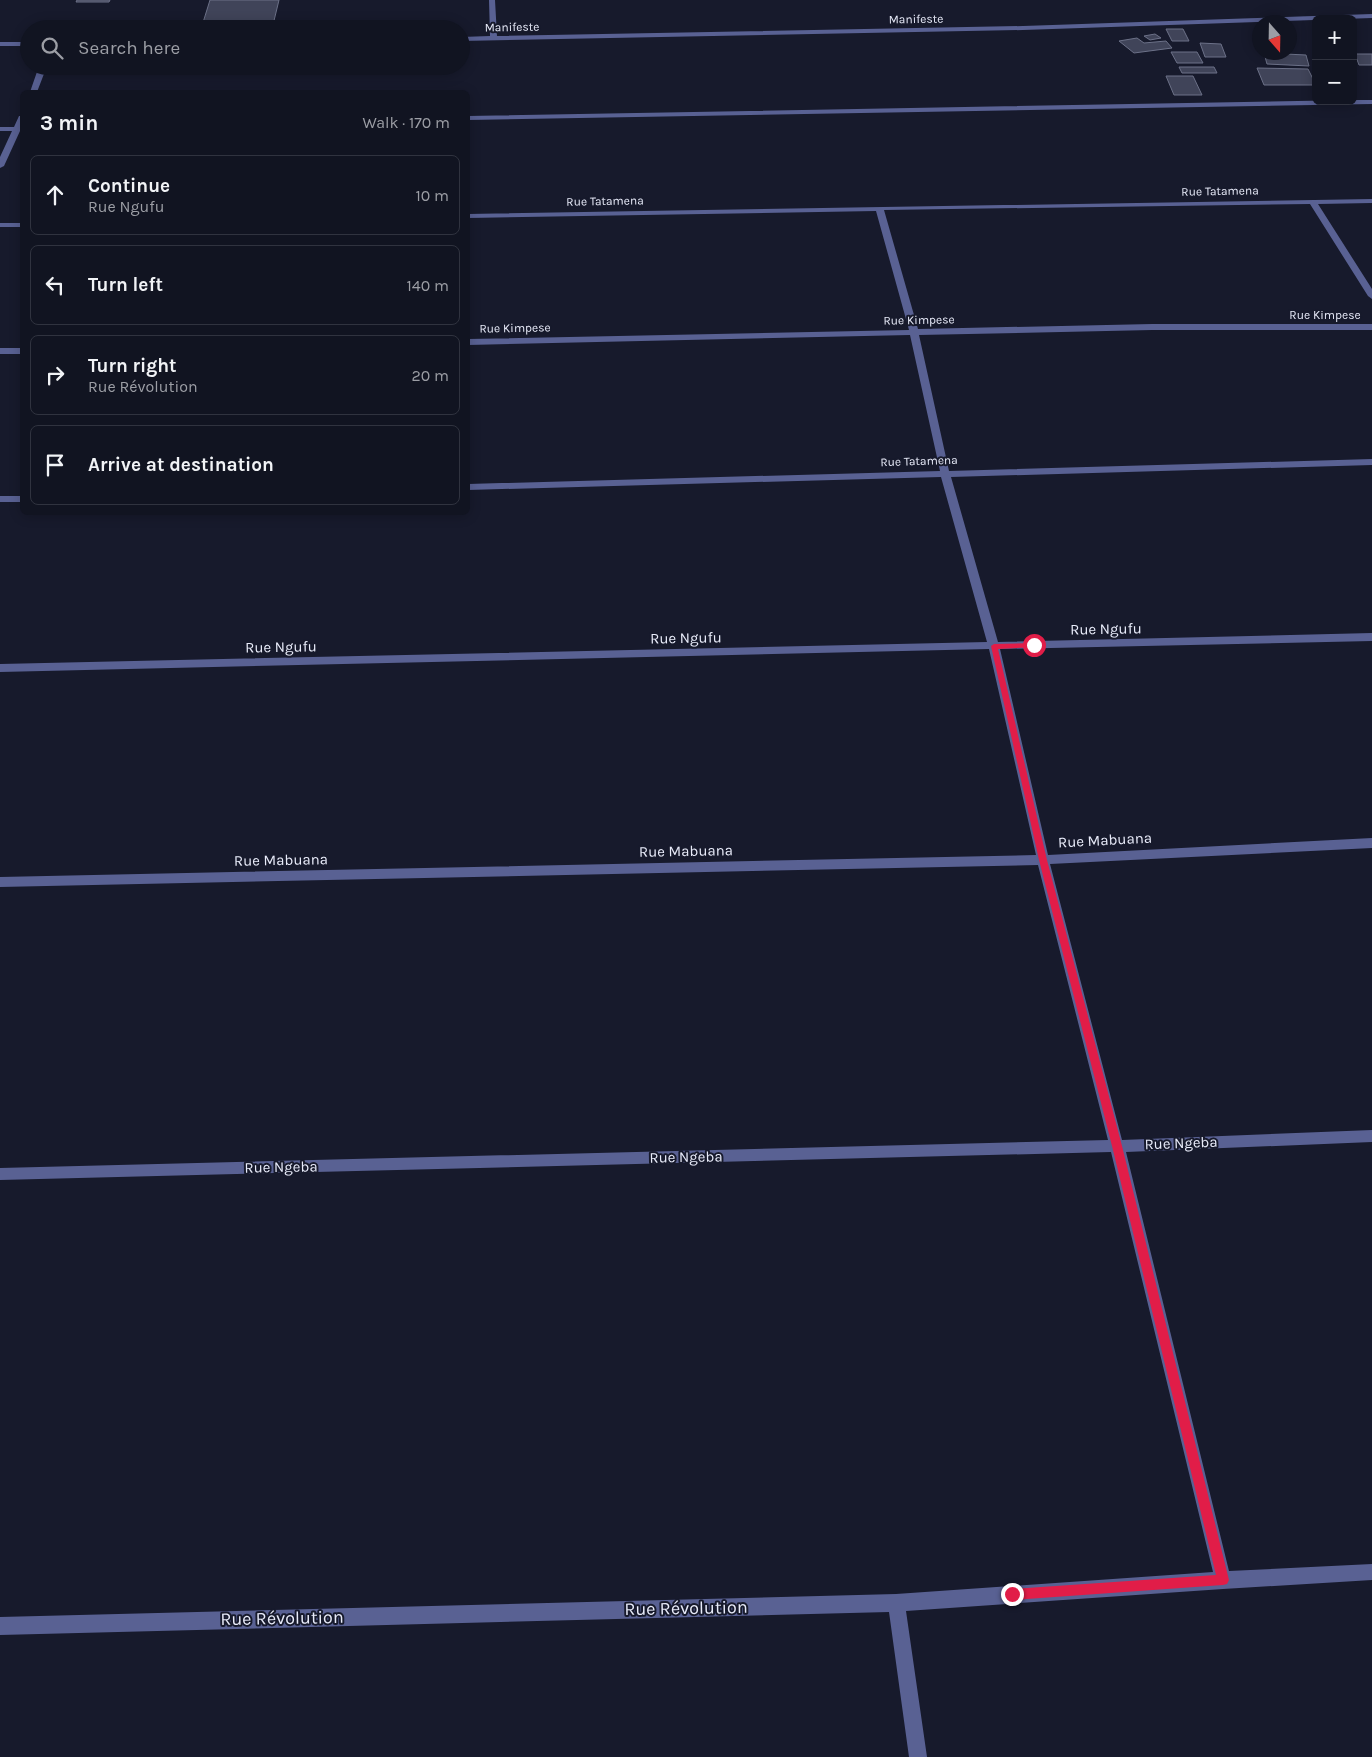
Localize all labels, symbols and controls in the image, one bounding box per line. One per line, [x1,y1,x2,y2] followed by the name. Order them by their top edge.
[888,12,944,26] street label: Manifeste
[1252,15,1297,60] north arrow
[1312,15,1357,105] map controls
[1312,15,1357,60] button: +
[20,20,470,75] search box
[484,20,540,34] street label: Manifeste
[38,34,66,62] icon: search
[78,37,180,59] text: Search here
[1312,60,1357,105] button: −
[40,111,98,135] text: 3 min
[362,113,450,132] text: Walk · 170 m
[88,175,170,197] text: Continue
[41,181,69,209] icon: ahead
[1181,183,1259,199] street label: Rue Tatamena
[415,186,449,205] text: 10 m
[566,193,644,209] street label: Rue Tatamena
[88,197,164,216] text: Rue Ngufu
[41,271,69,299] icon: left
[88,274,163,296] text: Turn left
[407,276,449,295] text: 140 m
[1289,308,1361,322] street label: Rue Kimpese
[883,312,955,328] street label: Rue Kimpese
[479,320,551,336] street label: Rue Kimpese
[88,355,177,377] text: Turn right
[41,361,69,389] icon: right
[411,366,449,385] text: 20 m
[88,377,198,396] text: Rue Révolution
[41,451,69,479] icon: arrive
[880,453,958,469] street label: Rue Tatamena
[88,454,274,476] text: Arrive at destination
[1070,619,1142,639] street label: Rue Ngufu
[650,628,722,648] street label: Rue Ngufu
[1023,634,1046,657] route start
[245,637,317,657] street label: Rue Ngufu
[1058,829,1152,851] street label: Rue Mabuana
[639,841,733,861] street label: Rue Mabuana
[234,850,328,870] street label: Rue Mabuana
[1144,1133,1218,1153] street label: Rue Ngeba
[649,1147,723,1167] street label: Rue Ngeba
[244,1157,318,1177] street label: Rue Ngeba
[1001,1583,1024,1606] route end
[624,1596,748,1620] street label: Rue Révolution
[220,1606,344,1630] street label: Rue Révolution

